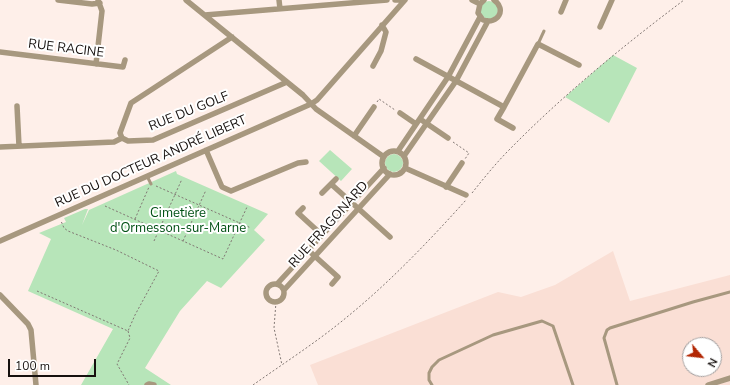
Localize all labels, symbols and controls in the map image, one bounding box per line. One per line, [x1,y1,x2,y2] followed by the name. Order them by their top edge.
[27,37,105,61] street label: RUE RACINE
[147,89,231,135] street label: RUE DU GOLF
[53,113,249,211] street label: RUE DU DOCTEUR ANDRÉ LIBERT
[286,179,372,271] street label: RUE FRAGONARD
[110,206,246,237] park label: Cimetière d'Ormesson-sur-Marne
[682,337,722,377] north arrow
[10,351,98,377] scale bar
[704,355,721,370] text: N
[15,358,50,374] text: 100 m

